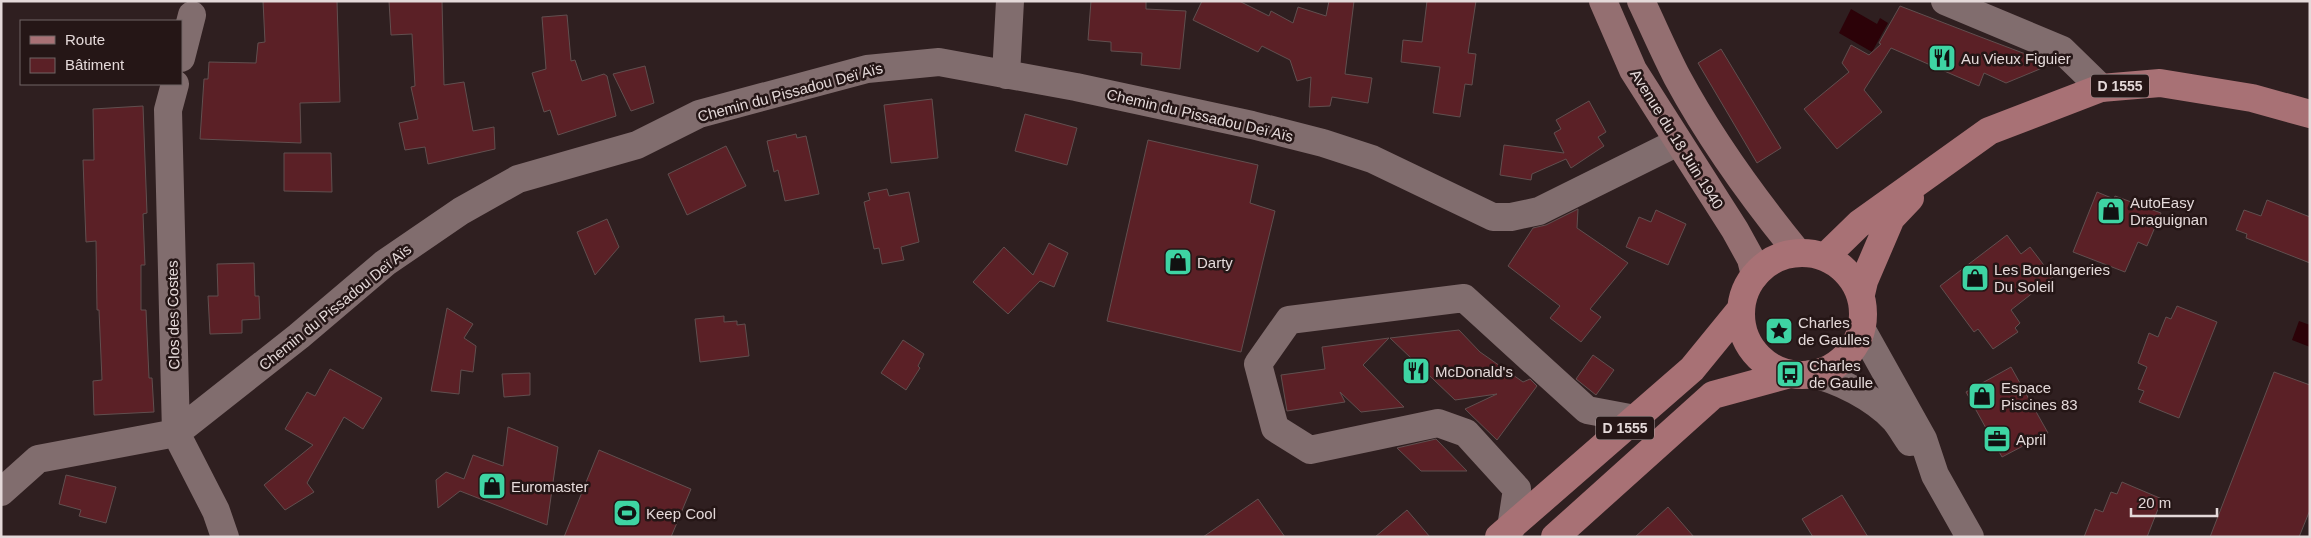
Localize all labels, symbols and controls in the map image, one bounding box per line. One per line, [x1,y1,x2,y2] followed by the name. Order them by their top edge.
[20,20,182,85] legend
[65,31,105,48] text: Route
[1927,43,1957,73] restaurant icon: Au Vieux Figuier
[1961,50,2071,67] place label: Au Vieux Figuier
[65,56,125,73] text: Bâtiment
[696,59,884,125] street label: Chemin du Pissadou Deï Aïs
[1627,66,1727,212] street label: Avenue du 18 Juin 1940
[2091,74,2149,98] road number: D 1555
[1105,85,1295,145] street label: Chemin du Pissadou Deï Aïs
[2130,194,2208,228] place label: AutoEasy Draguignan
[2096,196,2126,226] shop icon: AutoEasy Draguignan
[255,240,415,374] street label: Chemin du Pissadou Deï Aïs
[1163,247,1193,277] shop icon: Darty
[1197,254,1233,271] place label: Darty
[164,260,182,370] street label: Clos des Costes
[1994,261,2110,295] place label: Les Boulangeries Du Soleil
[1960,263,1990,293] shop icon: Les Boulangeries Du Soleil
[1798,314,1870,348] place label: Charles de Gaulles
[1764,316,1794,346] place icon: Charles de Gaulles
[1401,356,1431,386] restaurant icon: McDonald's
[1809,357,1873,391] place label: Charles de Gaulle
[1775,359,1805,389] bus stop icon: Charles de Gaulle
[1435,363,1513,380] place label: McDonald's
[2001,379,2078,413] place label: Espace Piscines 83
[1967,381,1997,411] shop icon: Espace Piscines 83
[1596,416,1654,439] road number: D 1555
[1982,424,2012,454] office icon: April
[2016,431,2046,448] place label: April
[477,471,507,501] shop icon: Euromaster
[511,478,589,495] place label: Euromaster
[2131,486,2217,518] scale bar
[2138,494,2171,511] text: 20 m
[612,498,642,528] sports icon: Keep Cool
[646,505,716,522] place label: Keep Cool

